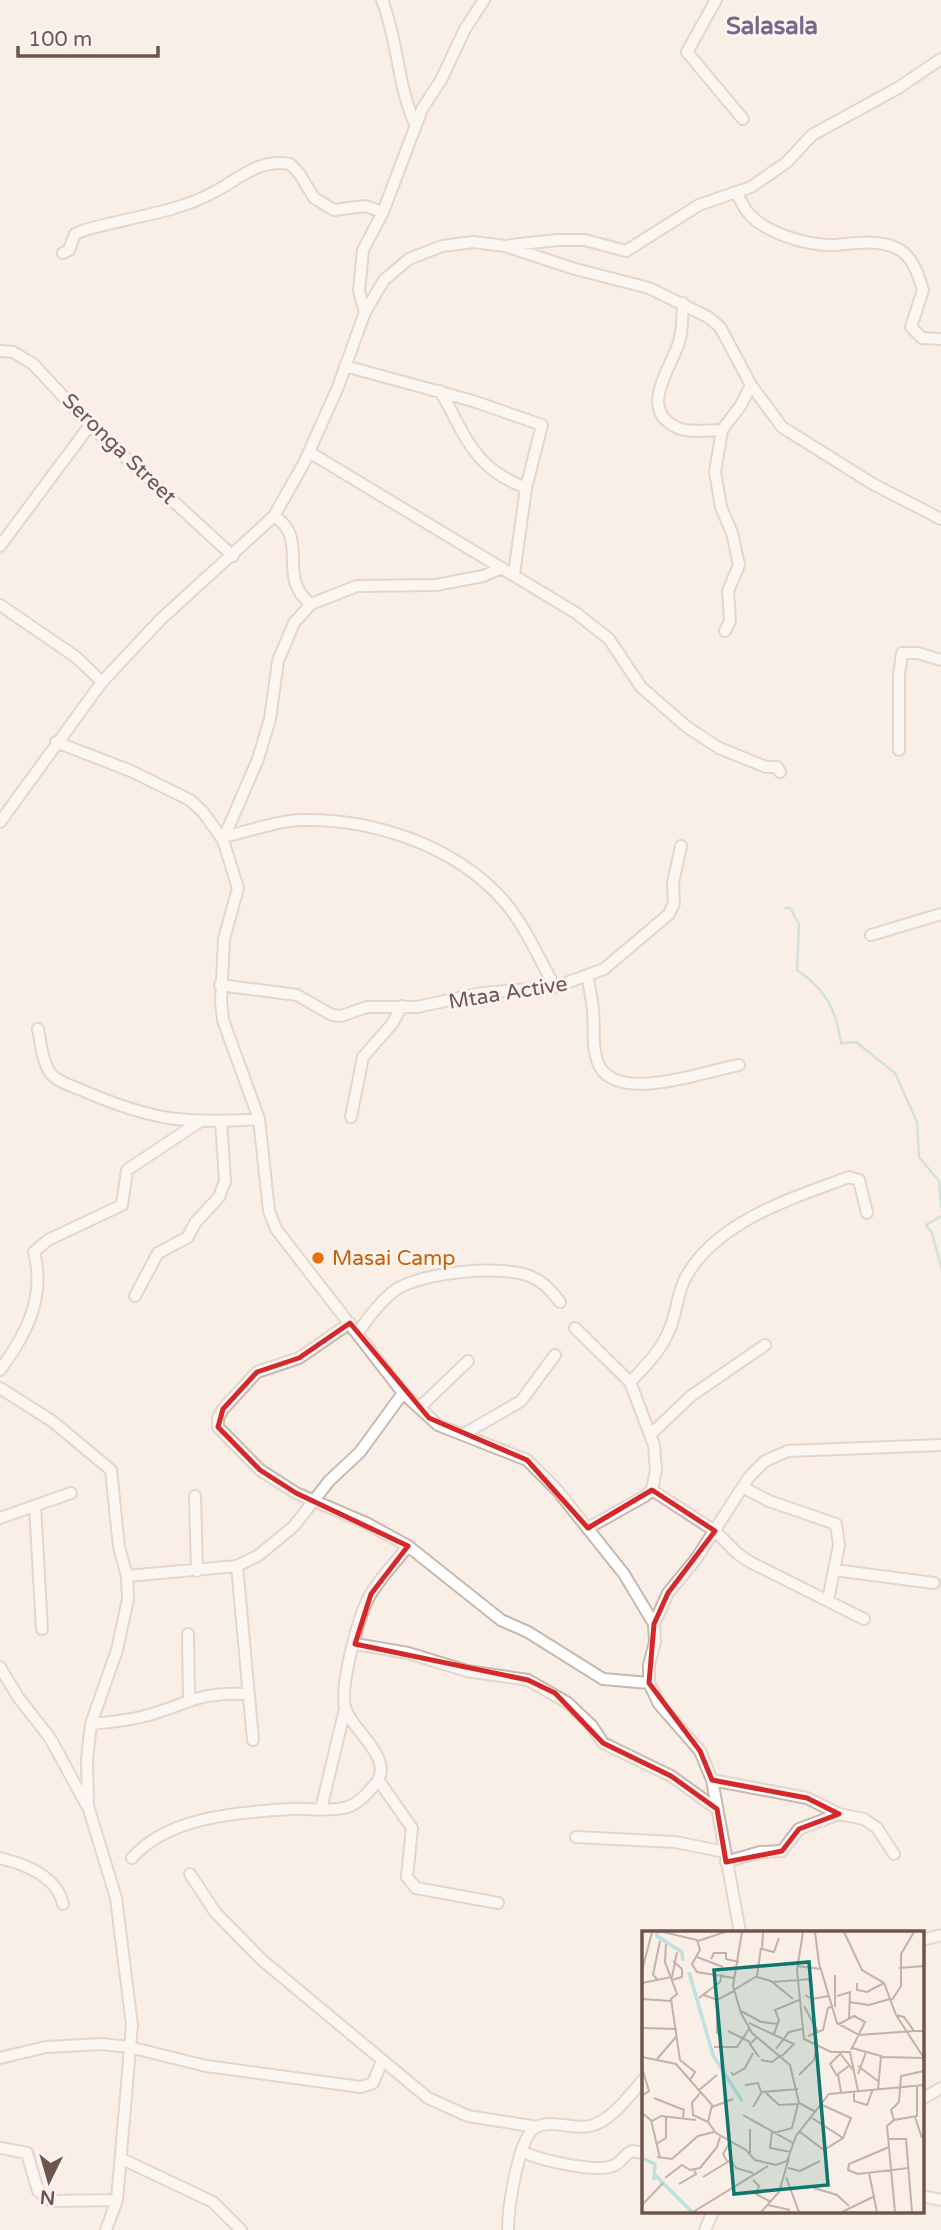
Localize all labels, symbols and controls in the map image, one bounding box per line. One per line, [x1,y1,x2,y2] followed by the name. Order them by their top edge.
[726,12,818,41] district label: Salasala
[18,14,158,58] scale bar
[28,27,92,52] text: 100 m
[57,388,181,510] street label: Seronga Street
[447,971,569,1015] street label: Mtaa Active
[332,1246,456,1271] place label: Masai Camp
[310,1250,326,1266] marker: Masai Camp
[642,1931,923,2212] inset map
[14,2146,84,2216] north arrow
[39,2185,56,2209] text: N

